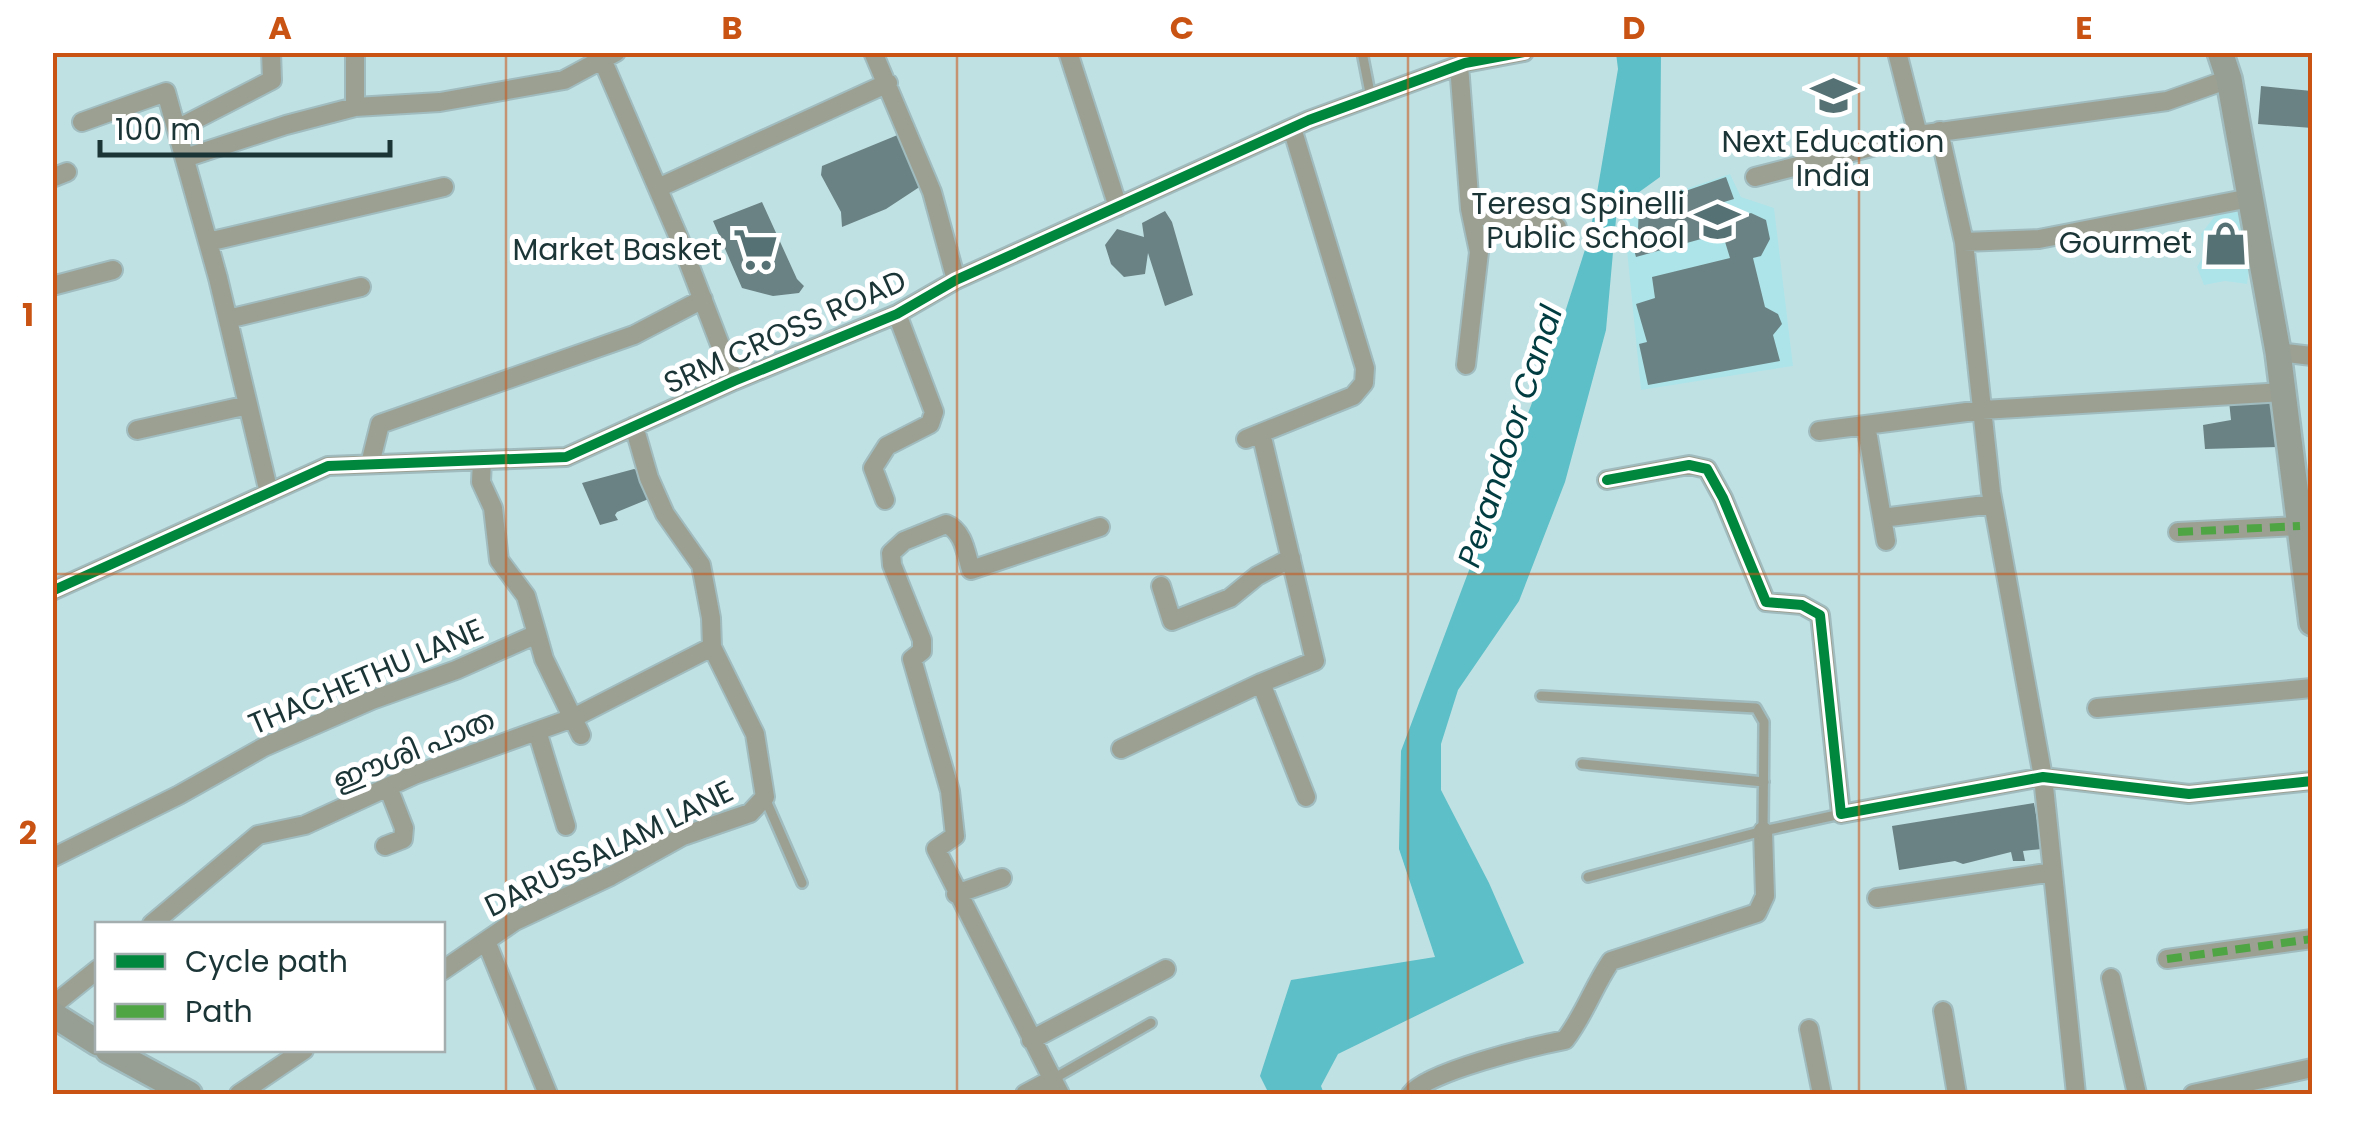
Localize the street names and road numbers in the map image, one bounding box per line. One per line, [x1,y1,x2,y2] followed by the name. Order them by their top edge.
[657,259,913,404] street label: SRM CROSS ROAD
[242,608,490,745] street label: THACHETHU LANE
[327,698,501,801] street label: ഈശി പാത
[477,770,740,928] street label: DARUSSALAM LANE

